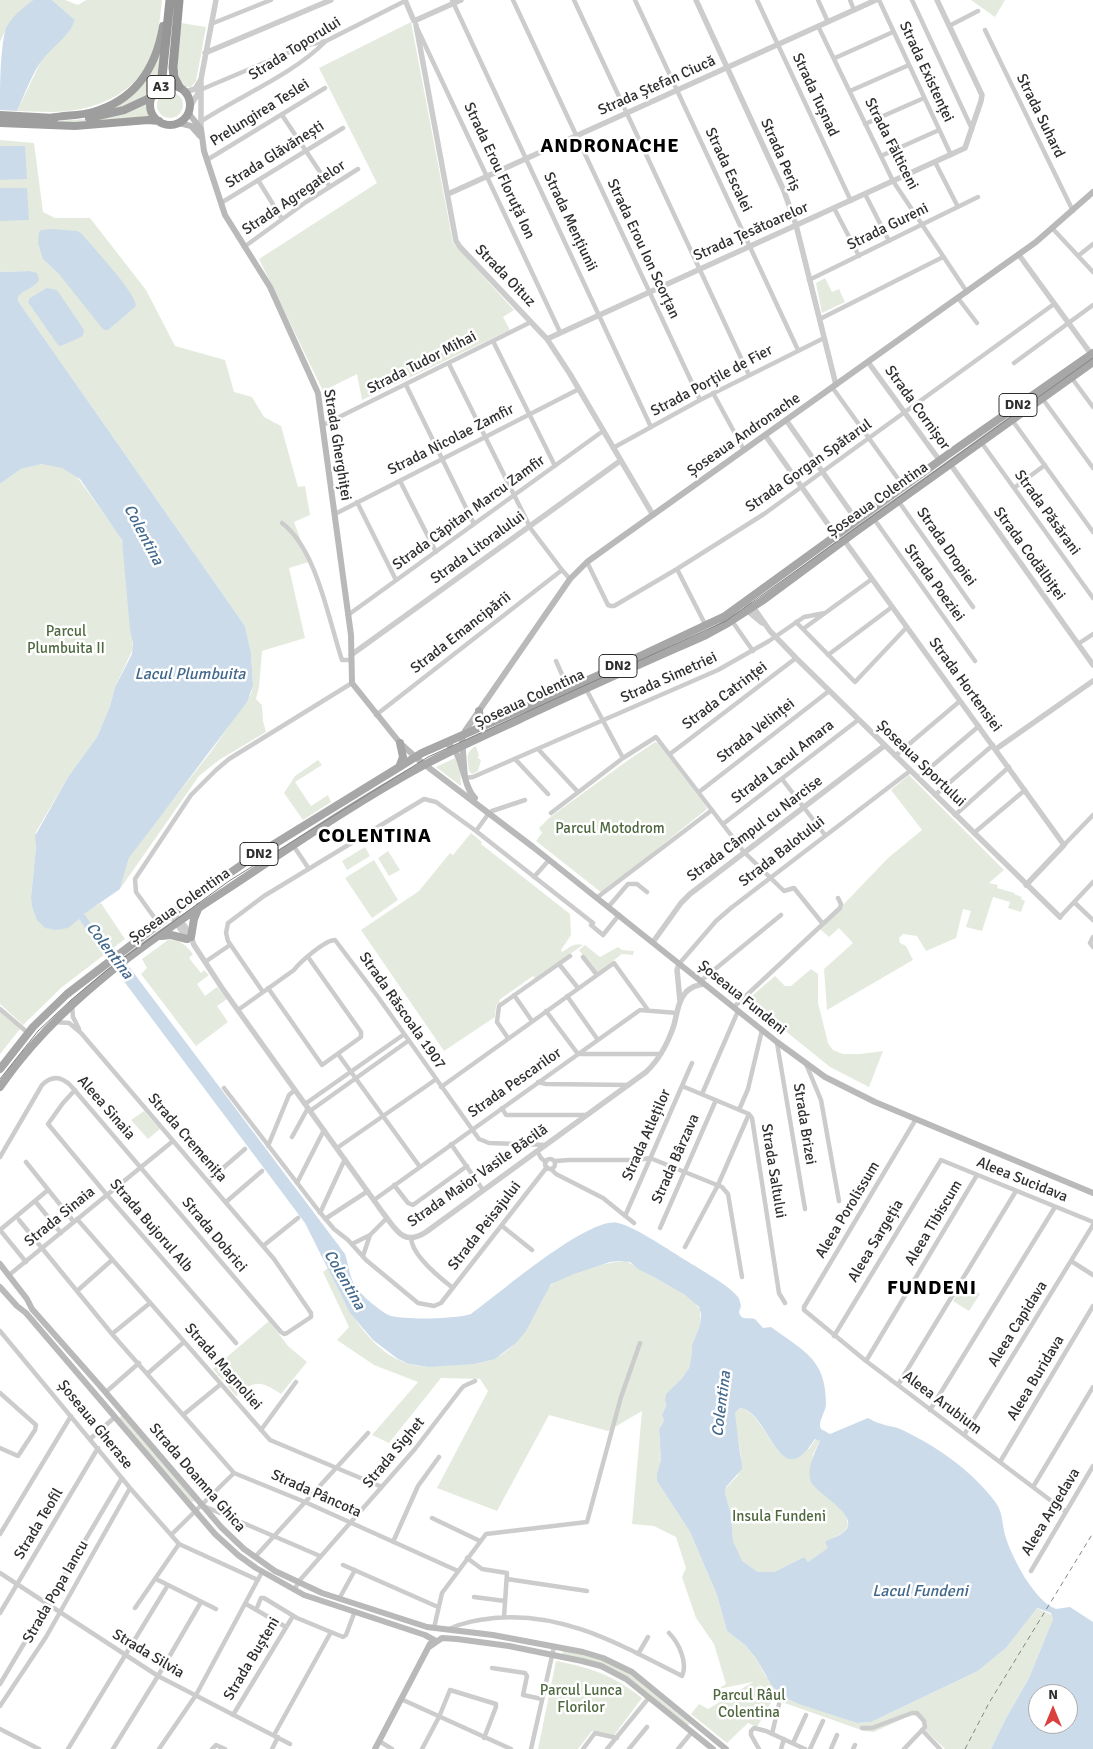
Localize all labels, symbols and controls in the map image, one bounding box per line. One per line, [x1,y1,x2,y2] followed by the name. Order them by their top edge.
[246,13,344,85] street label: Strada Toporului
[895,19,957,125] street label: Strada Existenței
[788,50,842,140] street label: Strada Tușnad
[596,52,718,120] street label: Strada Ștefan Ciucă
[1012,71,1068,161] street label: Strada Suhard
[147,75,175,98] road number: A3
[207,75,313,151] street label: Prelungirea Teslei
[860,95,922,193] street label: Strada Fălticeni
[459,100,539,242] street label: Strada Erou Floruță Ion
[756,116,804,194] street label: Strada Periș
[222,117,328,193] street label: Strada Glăvănești
[701,125,755,215] street label: Strada Escalei
[539,135,681,159] district label: ANDRONACHE
[239,157,349,239] street label: Strada Agregatelor
[539,170,601,274] street label: Strada Mențiunii
[603,176,683,322] street label: Strada Erou Ion Scorțan
[691,199,811,265] street label: Strada Țesătoarelor
[844,200,932,254] street label: Strada Gureni
[471,241,539,311] street label: Strada Oituz
[364,328,480,398] street label: Strada Tudor Mihai
[648,341,776,421] street label: Strada Porțile de Fier
[880,362,954,454] street label: Strada Cornișor
[319,388,355,502] street label: Strada Gherghiței
[684,389,804,481] street label: Șoseaua Andronache
[999,394,1037,416] road number: DN2
[385,400,517,480] street label: Strada Nicolae Zamfir
[742,416,876,516] street label: Strada Gorgan Spătarul
[389,452,549,574] street label: Strada Căpitan Marcu Zamfir
[824,459,932,541] street label: Șoseaua Colentina
[1010,467,1084,559] street label: Strada Păsărani
[119,501,167,569] water label: Colentina
[912,504,980,590] street label: Strada Dropiei
[989,504,1069,604] street label: Strada Codălbiței
[428,508,528,588] street label: Strada Litoralului
[900,541,968,625] street label: Strada Poeziei
[407,588,515,678] street label: Strada Emancipării
[27,623,105,658] park label: Parcul Plumbuita II
[925,634,1005,736] street label: Strada Hortensiei
[618,649,720,707] street label: Strada Simetriei
[599,654,637,678] road number: DN2
[679,658,771,734] street label: Strada Catrinței
[135,665,245,685] water label: Lacul Plumbuita
[472,666,588,732] street label: Șoseaua Colentina
[713,695,799,767] street label: Strada Velinței
[728,716,838,808] street label: Strada Lacul Amara
[873,717,969,811] street label: Șoseaua Sportului
[684,772,826,886] street label: Strada Câmpul cu Narcise
[736,813,828,891] street label: Strada Balotului
[555,820,665,838] park label: Parcul Motodrom
[317,825,433,849] district label: COLENTINA
[240,842,278,866] road number: DN2
[126,865,234,947] street label: Șoseaua Colentina
[81,919,137,983] water label: Colentina
[355,949,449,1073] street label: Strada Răscoala 1907
[694,957,790,1039] street label: Șoseaua Fundeni
[465,1044,565,1122] street label: Strada Pescarilor
[73,1072,139,1144] street label: Aleea Sinaia
[789,1082,819,1166] street label: Strada Brizei
[619,1086,675,1184] street label: Strada Atleților
[144,1090,230,1186] street label: Strada Cremenița
[648,1111,704,1207] street label: Strada Bârzava
[404,1121,552,1231] street label: Strada Maior Vasile Băcilă
[757,1122,789,1220] street label: Strada Saltului
[974,1154,1070,1206] street label: Aleea Sucidava
[812,1158,884,1262] street label: Aleea Porolissum
[106,1176,196,1276] street label: Strada Bujorul Alb
[901,1177,967,1269] street label: Aleea Tibiscum
[445,1178,525,1274] street label: Strada Peisajului
[21,1183,99,1251] street label: Strada Sinaia
[178,1194,250,1276] street label: Strada Dobrici
[844,1197,908,1285] street label: Aleea Sargeția
[319,1247,369,1313] water label: Colentina
[886,1277,978,1301] district label: FUNDENI
[985,1278,1051,1370] street label: Aleea Capidava
[180,1320,266,1414] street label: Strada Magnoliei
[1004,1332,1068,1424] street label: Aleea Buridava
[899,1367,985,1439] street label: Aleea Arubium
[708,1370,736,1438] water label: Colentina
[54,1377,136,1473] street label: Șoseaua Gherase
[359,1414,429,1492] street label: Strada Sighet
[145,1420,249,1536] street label: Strada Doamna Ghica
[1018,1465,1084,1559] street label: Aleea Argedava
[268,1466,364,1522] street label: Strada Pâncota
[11,1485,67,1563] street label: Strada Teofil
[732,1508,826,1526] park label: Insula Fundeni
[19,1537,93,1647] street label: Strada Popa Iancu
[872,1582,968,1602] water label: Lacul Fundeni
[220,1614,284,1704] street label: Strada Bușteni
[109,1626,187,1682] street label: Strada Silvia
[540,1682,622,1717] park label: Parcul Lunca Florilor
[1028,1684,1078,1734] north arrow
[1048,1686,1058,1703] text: N
[712,1687,786,1722] park label: Parcul Râul Colentina

